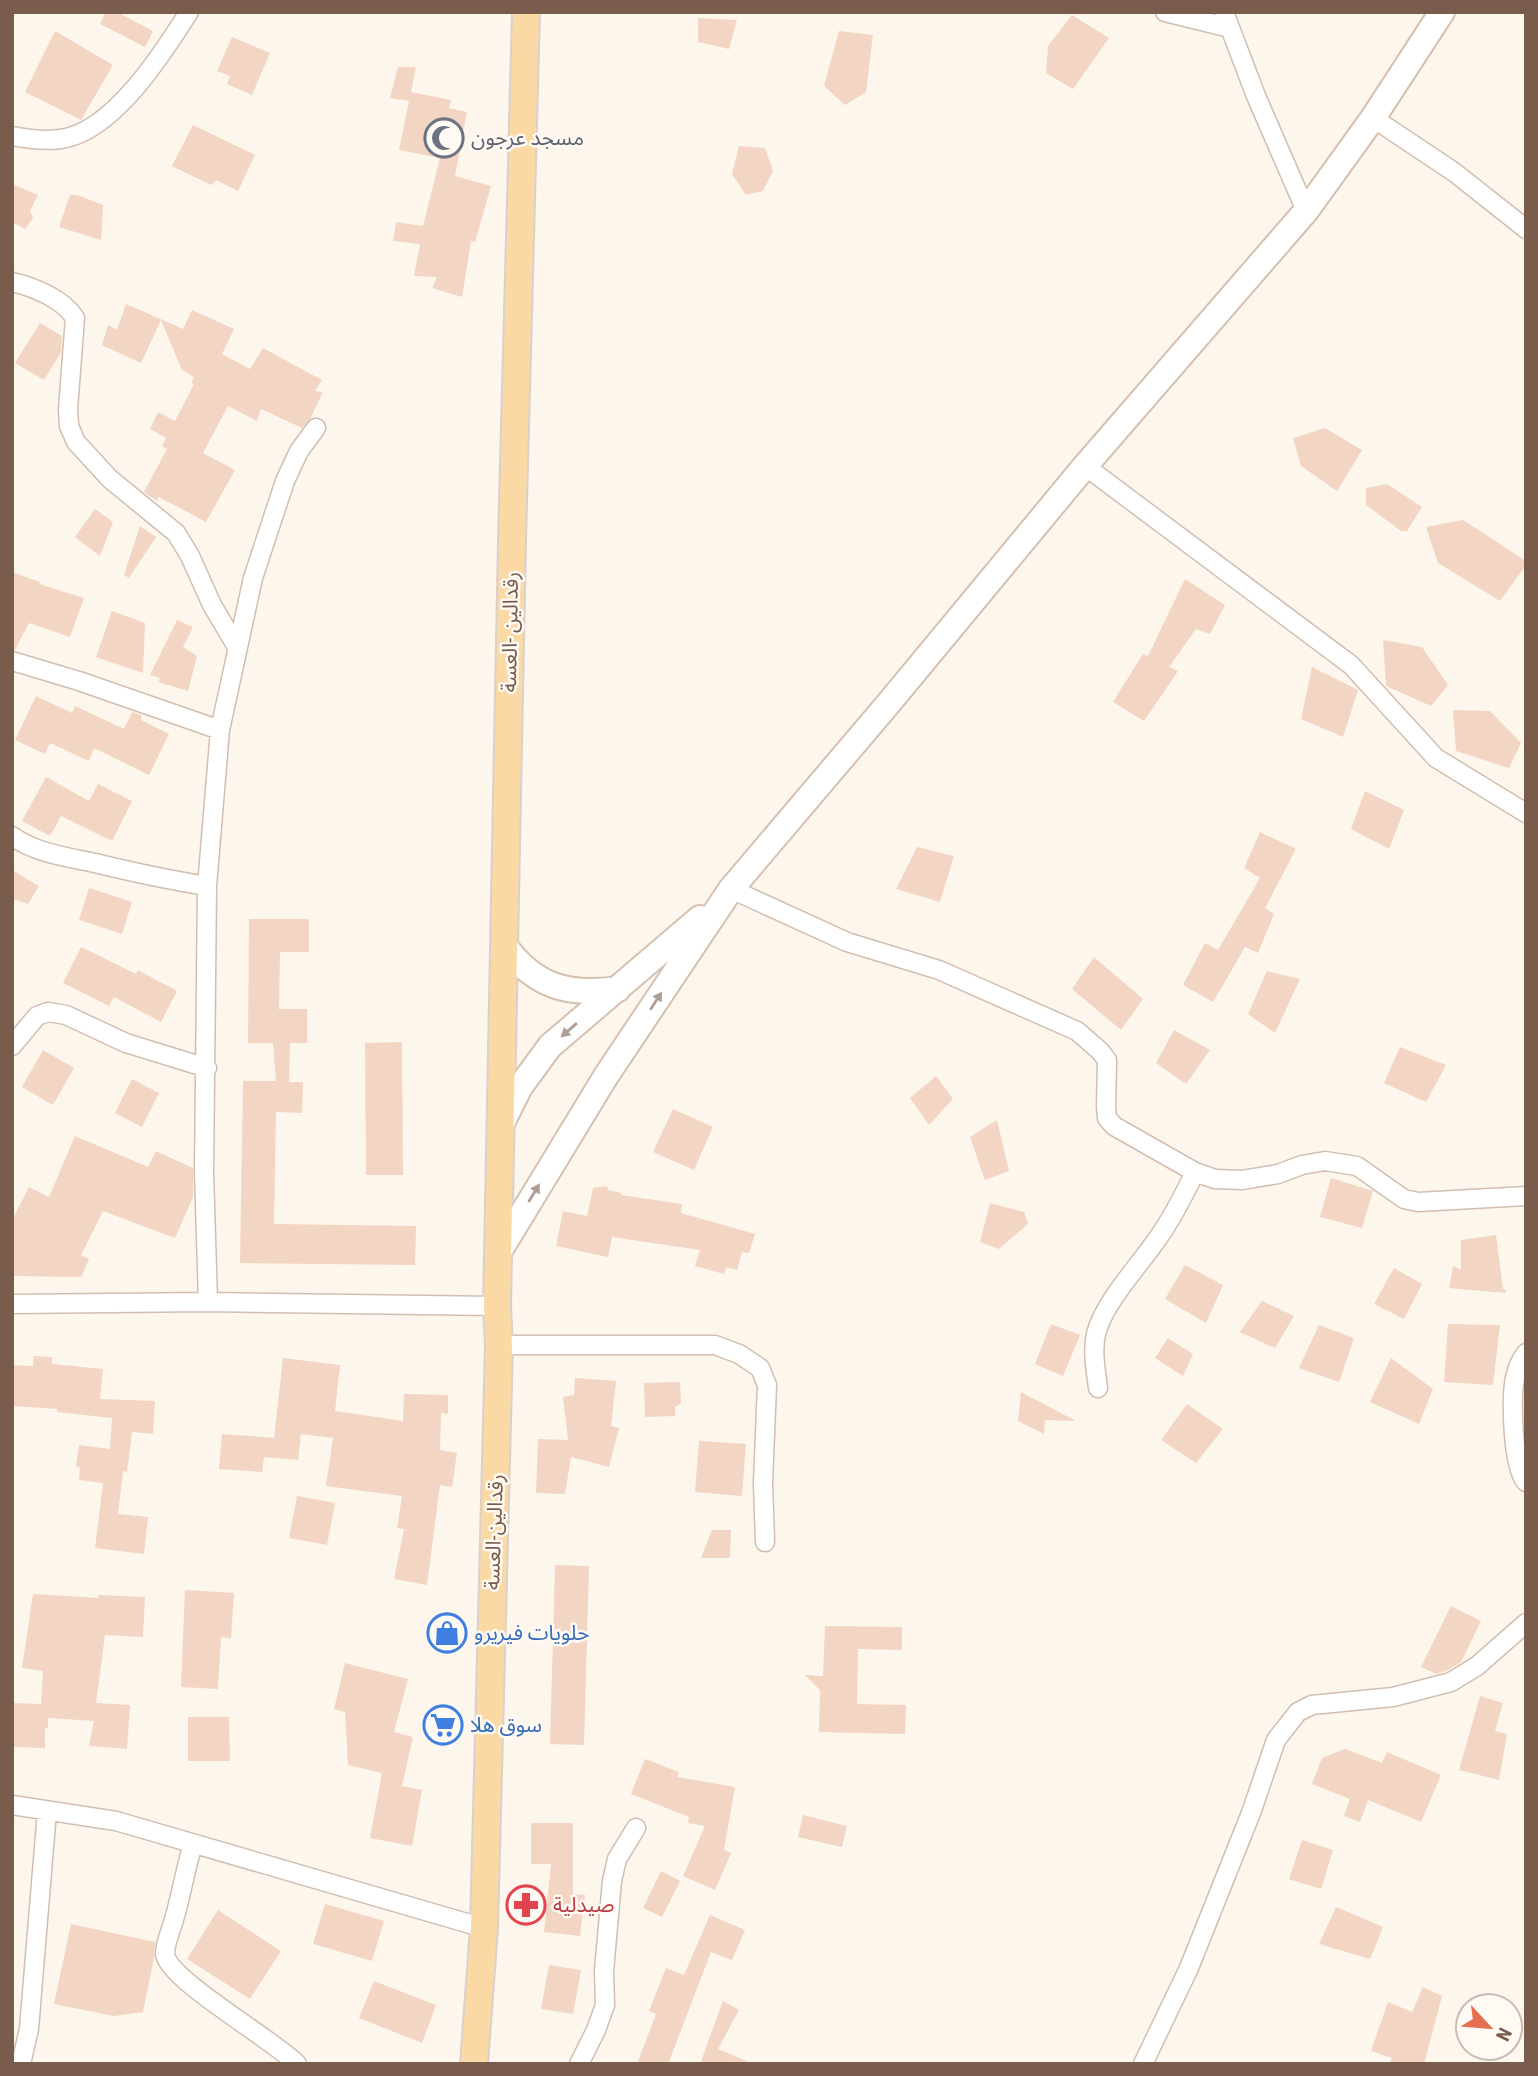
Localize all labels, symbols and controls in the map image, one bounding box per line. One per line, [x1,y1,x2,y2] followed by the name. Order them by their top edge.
[423,117,465,159] mosque icon: مسجد عرجون
[471,126,584,150] place label: مسجد عرجون
[497,571,523,693] street label: رقدالين -العسة
[649,992,662,1011] one-way arrow
[560,1022,578,1038] one-way arrow
[527,1184,540,1203] one-way arrow
[480,1474,508,1590] street label: رقدالين-العسة
[426,1612,468,1654] shop icon: حلويات فيريرو
[474,1621,590,1645] place label: حلويات فيريرو
[422,1704,464,1746] supermarket icon: سوق هلا
[470,1713,542,1737] place label: سوق هلا
[505,1884,547,1926] pharmacy icon: صيدلية
[553,1893,615,1917] place label: صيدلية
[1454,1992,1524,2062] north arrow
[1491,2024,1517,2045] text: N

